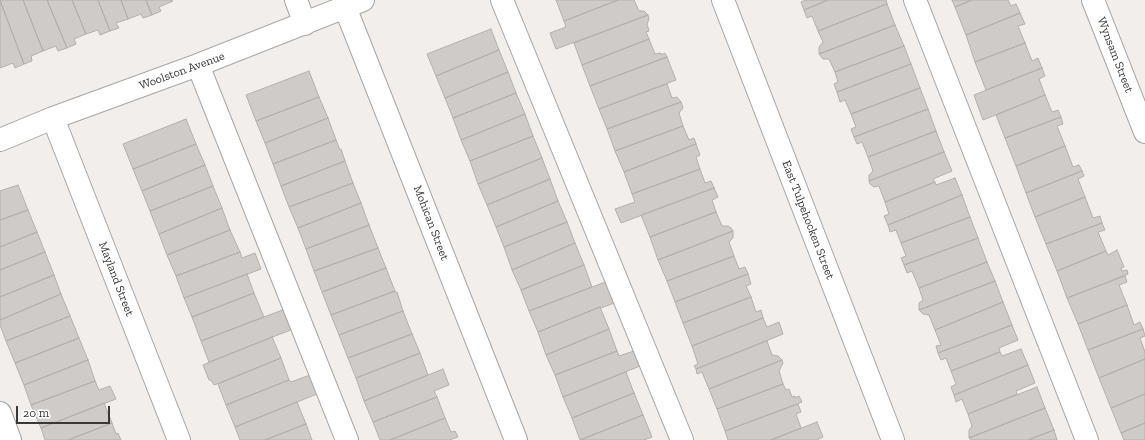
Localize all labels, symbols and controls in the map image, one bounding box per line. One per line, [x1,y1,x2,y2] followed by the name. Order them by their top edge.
[1094,15,1136,95] street label: Wynsam Street
[137,49,227,93] street label: Woolston Avenue
[779,159,837,281] street label: East Tulpehocken Street
[410,183,452,263] street label: Mohican Street
[95,240,137,318] street label: Mayland Street
[18,398,112,424] scale bar
[23,406,49,420] text: 20 m

